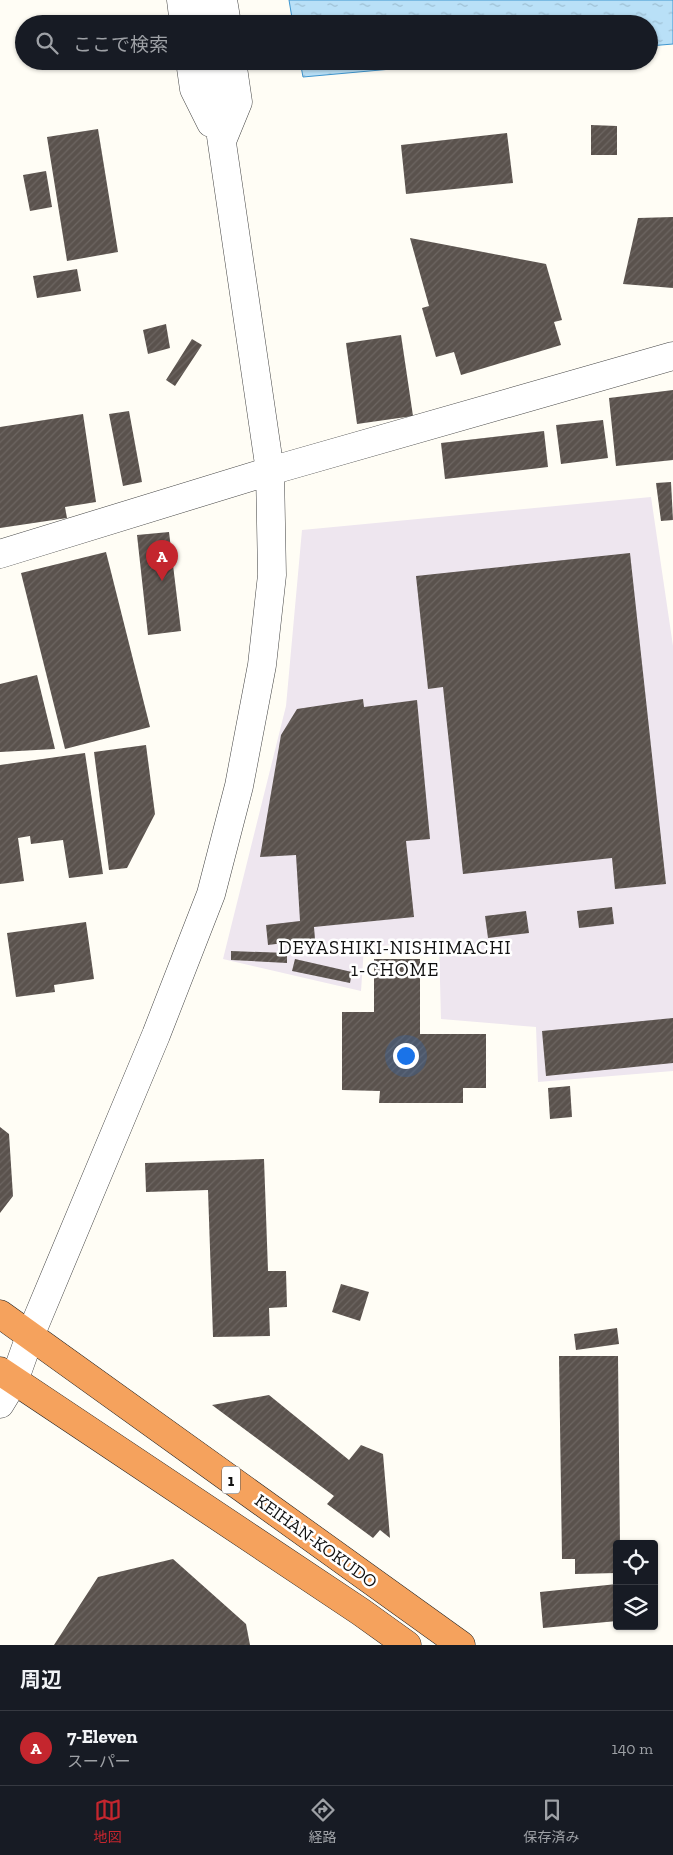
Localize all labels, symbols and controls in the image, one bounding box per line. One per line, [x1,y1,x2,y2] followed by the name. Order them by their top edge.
[15,15,658,70] search box
[33,29,61,57] icon: search
[73,33,168,56] text: ここで検索
[146,540,178,581] pin: A
[278,936,512,981] district label: DEYASHIKI-NISHIMACHI 1-CHOME
[393,1043,419,1069] your location
[222,1466,240,1494] road number: 1
[250,1489,382,1593] street label: KEIHAN-KOKUDO
[613,1540,658,1630] map controls
[613,1540,658,1585] button: locate
[613,1585,658,1630] button: layers
[20,1667,62,1692] text: 周辺
[67,1725,138,1748] text: 7-Eleven
[31,1739,42,1758] text: A
[612,1739,653,1758] text: 140 m
[67,1752,131,1771] text: スーパー
[94,1796,122,1846] tab: 地図
[309,1796,337,1846] tab: 経路
[524,1796,580,1846] tab: 保存済み

